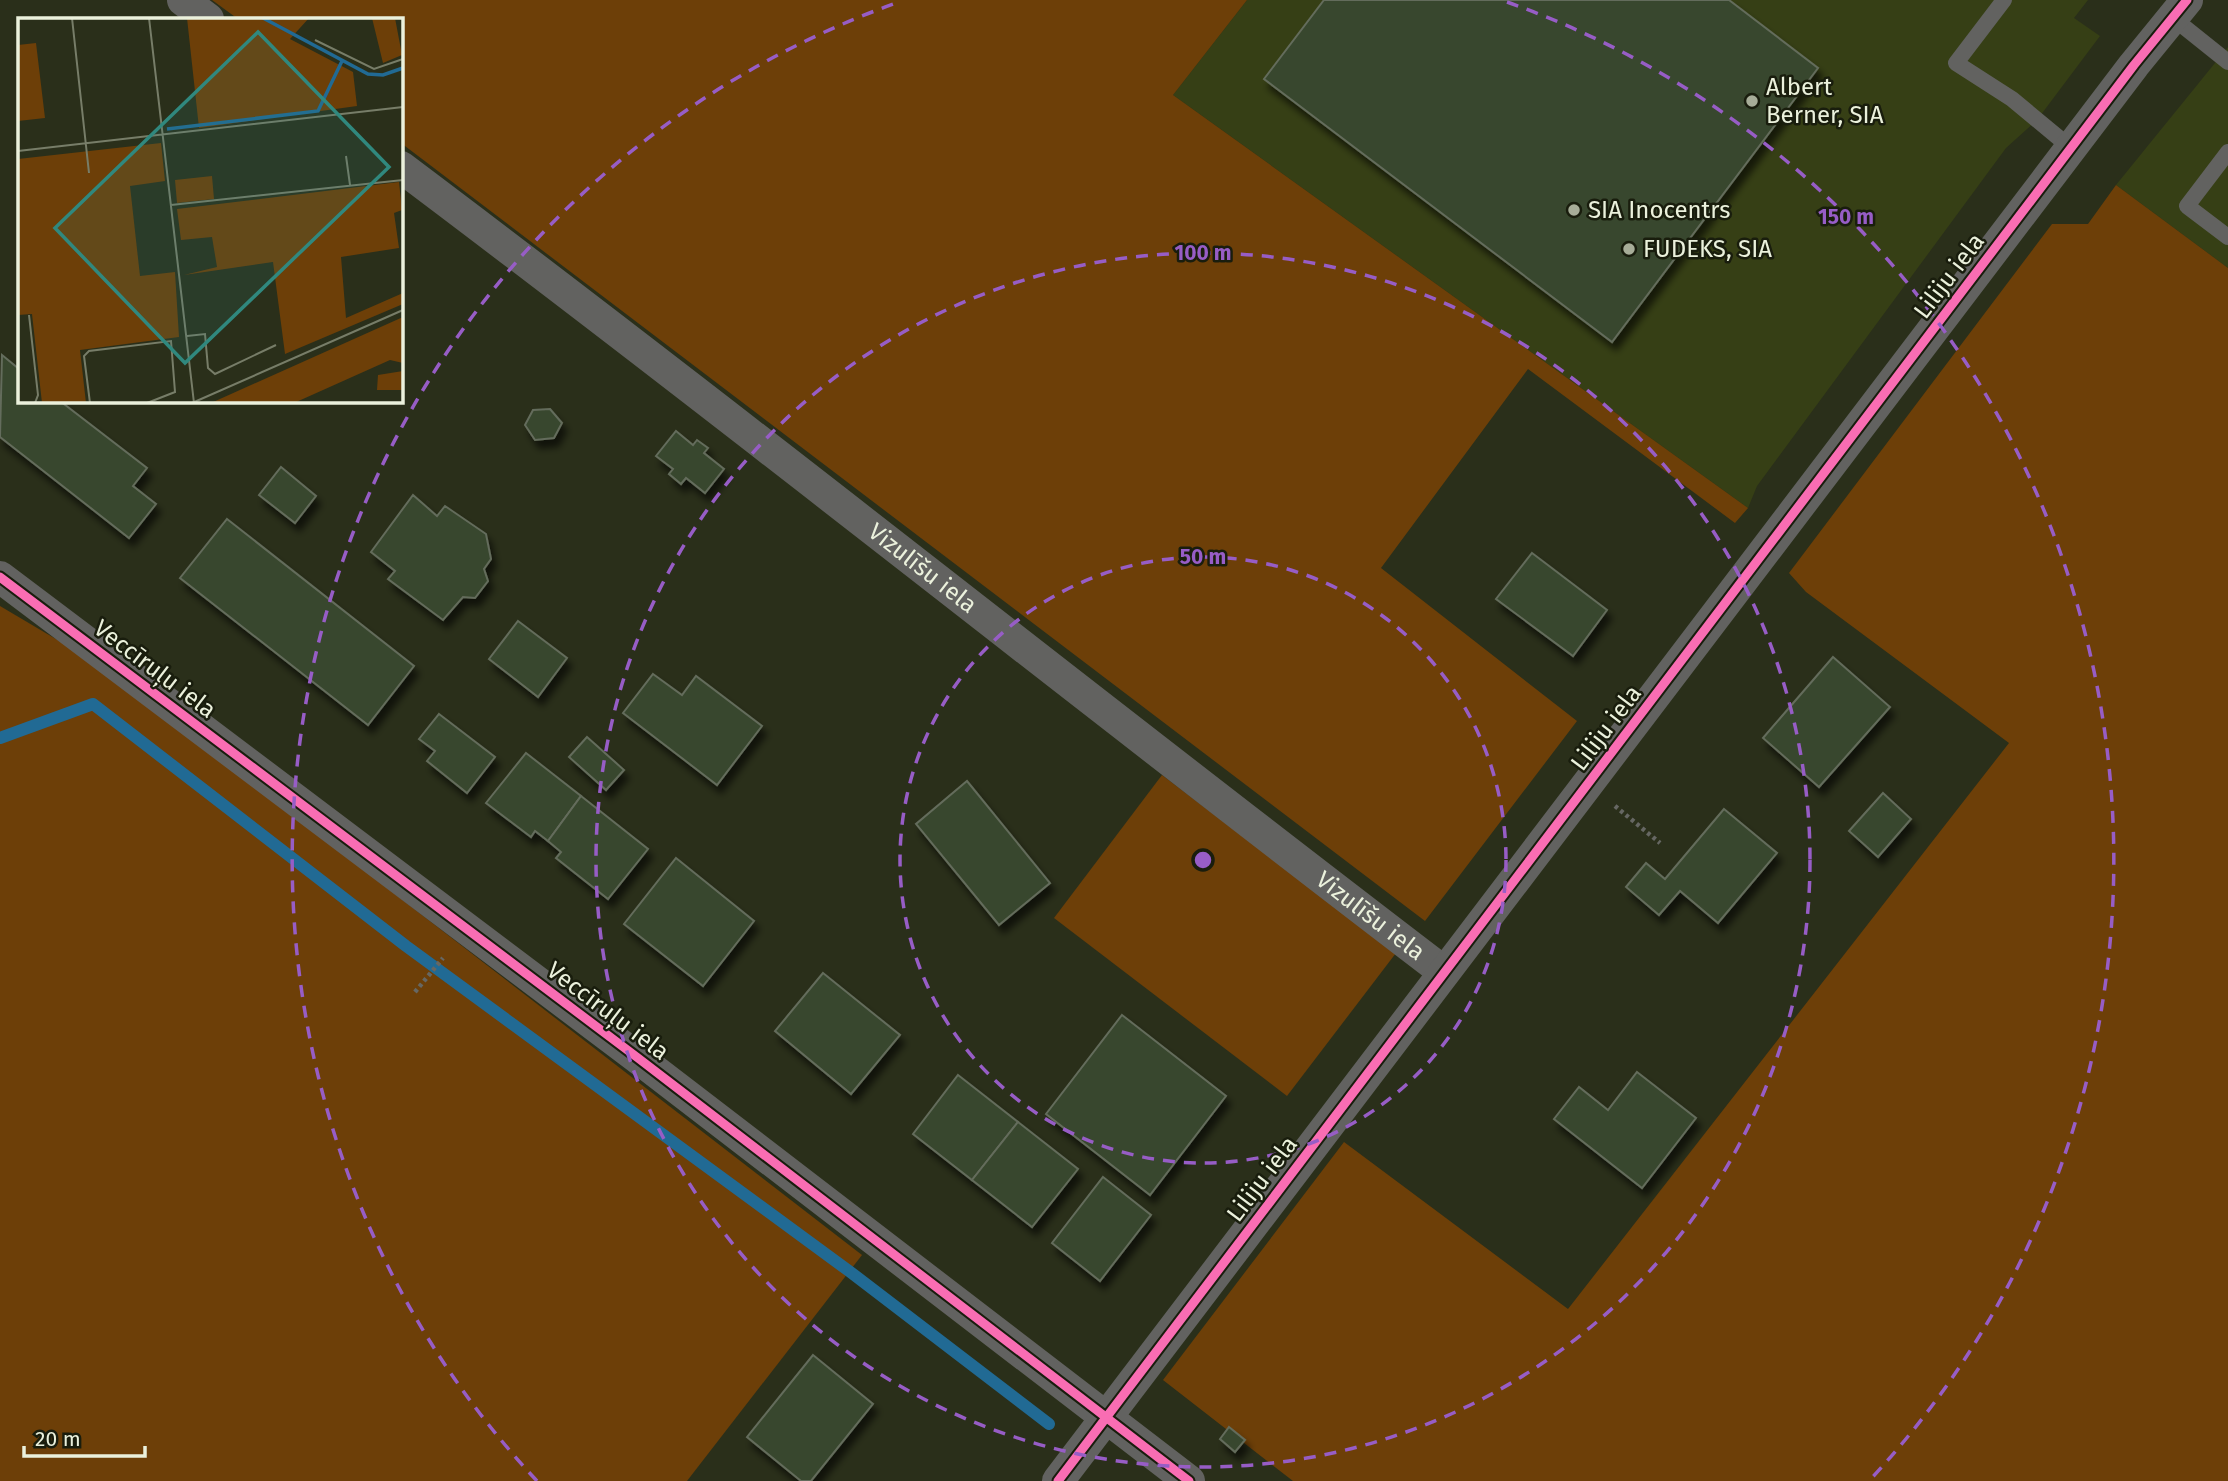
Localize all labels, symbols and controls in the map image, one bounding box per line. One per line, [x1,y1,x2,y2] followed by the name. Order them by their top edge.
[18,18,402,402] inset map
[1766,73,1884,129] place label: Albert Berner, SIA
[1744,93,1760,109] marker: Albert Berner, SIA
[1588,196,1730,224] place label: SIA Inocentrs
[1566,202,1582,218] marker: SIA Inocentrs
[1818,204,1874,230] text: 150 m
[1908,228,1990,324] street label: Liliju iela
[1643,235,1772,263] place label: FUDEKS, SIA
[1174,240,1232,266] text: 100 m
[1621,241,1637,257] marker: FUDEKS, SIA
[863,517,982,619] street label: Vizulīšu iela
[1180,544,1226,570] text: 50 m
[88,614,222,725] street label: Veccīruļu iela
[1565,680,1647,776] street label: Liliju iela
[1191,848,1215,872] centre of rings
[1311,865,1430,966] street label: Vizulīšu iela
[541,956,675,1067] street label: Veccīruļu iela
[1221,1131,1303,1227] street label: Liliju iela
[24,1414,145,1458] scale bar
[35,1426,81,1452] text: 20 m

